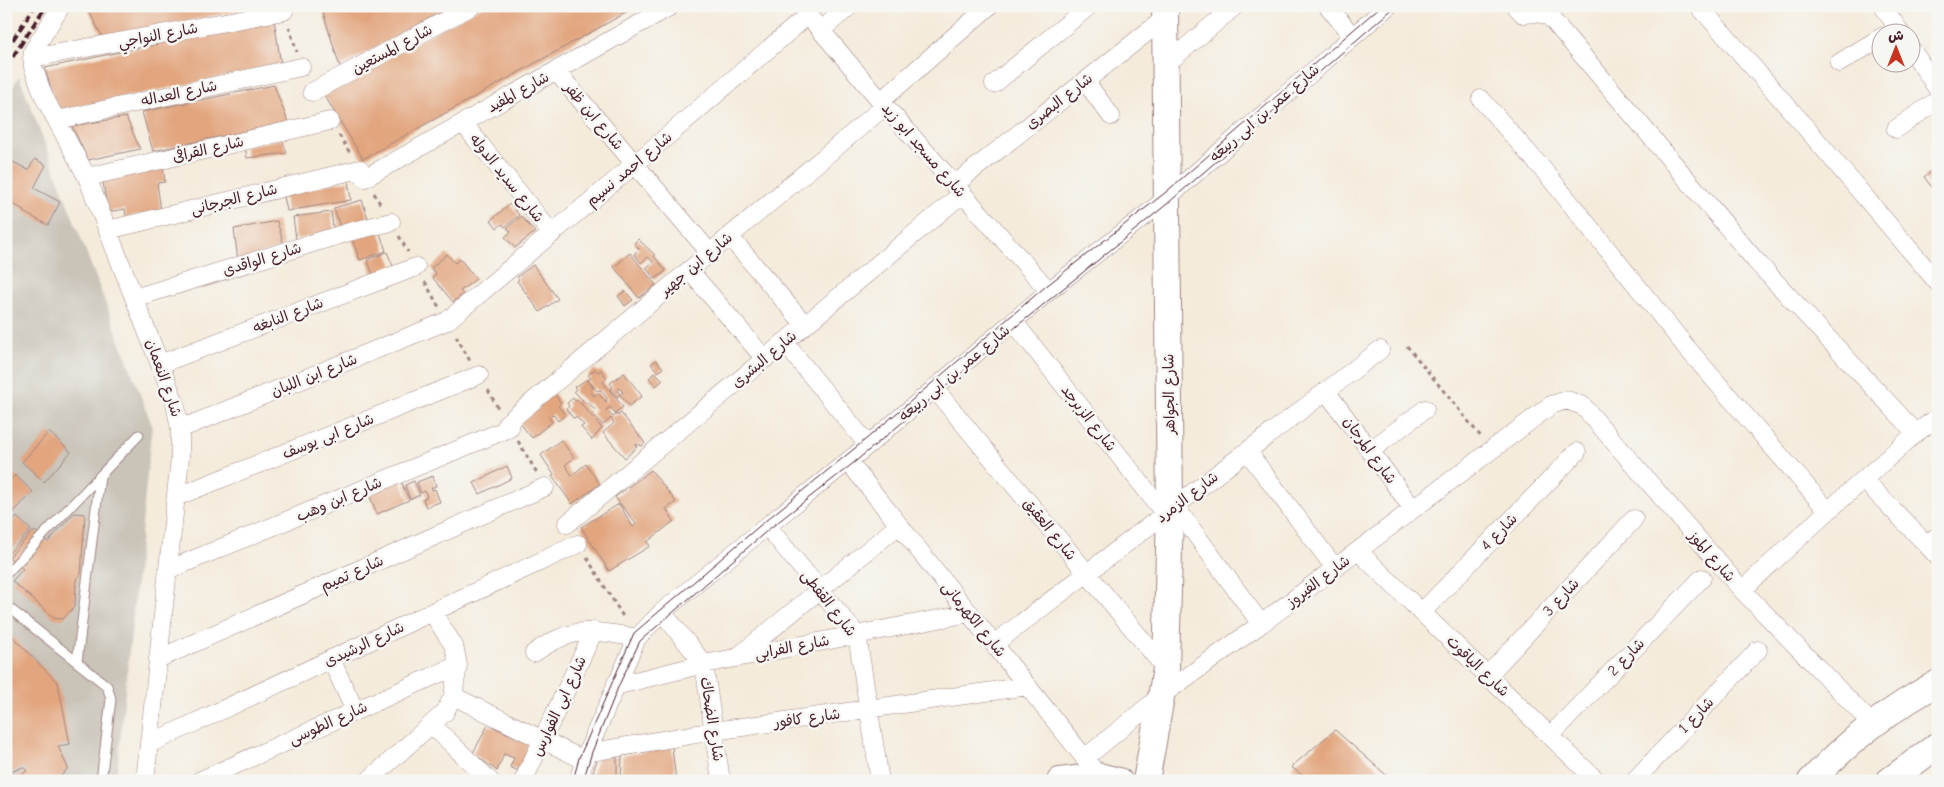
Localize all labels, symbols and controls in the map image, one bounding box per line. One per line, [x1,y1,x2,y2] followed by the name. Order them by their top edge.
[117,18,200,55] street label: شارع النواجي
[349,20,436,79] street label: شارع المستعين
[1872,22,1922,72] north arrow
[1888,27,1904,44] text: ش
[1205,60,1323,167] street label: شارع عمر بن ابى ربيعه
[484,68,553,117] street label: شارع المفيد
[1022,69,1097,134] street label: شارع البصرى
[139,76,219,111] street label: شارع العداله
[558,77,628,154] street label: شارع ابن ظفر
[877,99,970,202] street label: شارع مسجد ابو زيد
[582,128,678,212] street label: شارع احمد نسيم
[465,130,548,226] street label: شارع سديد الدوله
[170,131,246,167] street label: شارع القرافى
[189,180,279,219] street label: شارع الجرجانى
[654,228,737,302] street label: شارع ابن جهير
[220,238,304,280] street label: شارع الواقدى
[250,293,326,338] street label: شارع النابغه
[895,321,1014,426] street label: شارع عمر بن ابى ربيعه
[728,327,801,392] street label: شارع البشرى
[141,337,186,420] street label: شارع النعمان
[268,350,360,401] street label: شارع ابن اللبان
[1159,353,1180,437] street label: شارع الجواهر
[1057,381,1120,455] street label: شارع الزبرجد
[279,409,377,464] street label: شارع ابى يوسف
[1339,413,1400,488] street label: شارع المرجان
[1152,468,1222,527] street label: شارع الزمرد
[293,473,385,526] street label: شارع ابن وهب
[1019,494,1081,564] street label: شارع العقيق
[1477,510,1522,555] street label: شارع 4
[1683,526,1739,586] street label: شارع الموز
[318,551,388,598] street label: شارع تميم
[1282,551,1354,612] street label: شارع الفيروز
[797,566,861,640] street label: شارع القفطى
[1539,574,1584,620] street label: شارع 3
[937,578,1010,661] street label: شارع الكهرمانى
[321,618,407,671] street label: شارع الرشيدى
[753,631,831,664] street label: شارع الفرابى
[1442,632,1513,701] street label: شارع الياقوت
[1604,634,1649,680] street label: شارع 2
[528,653,591,759] street label: شارع ابى الفوارس
[695,675,728,763] street label: شارع الضحاك
[1674,693,1718,738] street label: شارع 1
[286,698,371,749] street label: شارع الطوسى
[772,704,841,733] street label: شارع كافور

